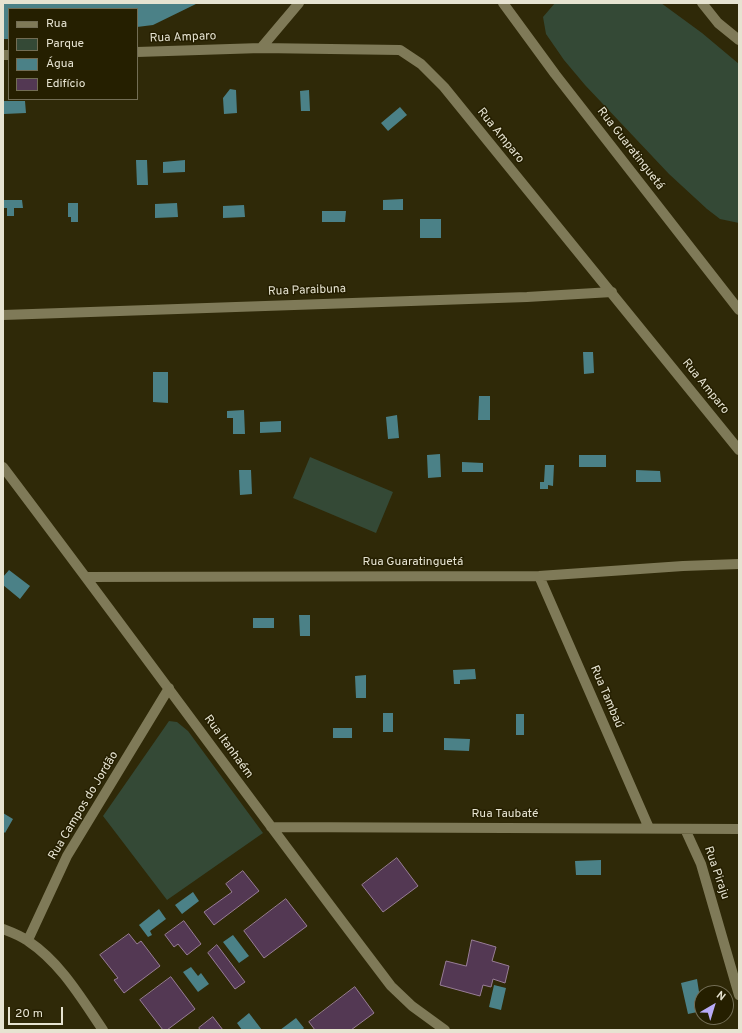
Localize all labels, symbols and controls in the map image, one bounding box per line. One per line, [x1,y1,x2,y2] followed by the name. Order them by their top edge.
[8,8,138,100] legend
[46,16,67,32] text: Rua
[149,30,217,46] street label: Rua Amparo
[46,36,84,52] text: Parque
[46,56,74,72] text: Água
[46,76,85,92] text: Edifício
[593,105,667,193] street label: Rua Guaratinguetá
[473,106,527,166] street label: Rua Amparo
[268,282,346,300] street label: Rua Paraibuna
[678,357,732,417] street label: Rua Amparo
[363,556,463,570] street label: Rua Guaratinguetá
[586,664,626,730] street label: Rua Tambaú
[200,713,256,781] street label: Rua Itanhaém
[46,749,122,863] street label: Rua Campos do Jordão
[472,808,538,822] street label: Rua Taubaté
[700,845,732,901] street label: Rua Piraju
[694,985,734,1025] north arrow
[713,988,728,1004] text: N
[10,999,65,1025] scale bar
[15,1006,43,1022] text: 20 m

